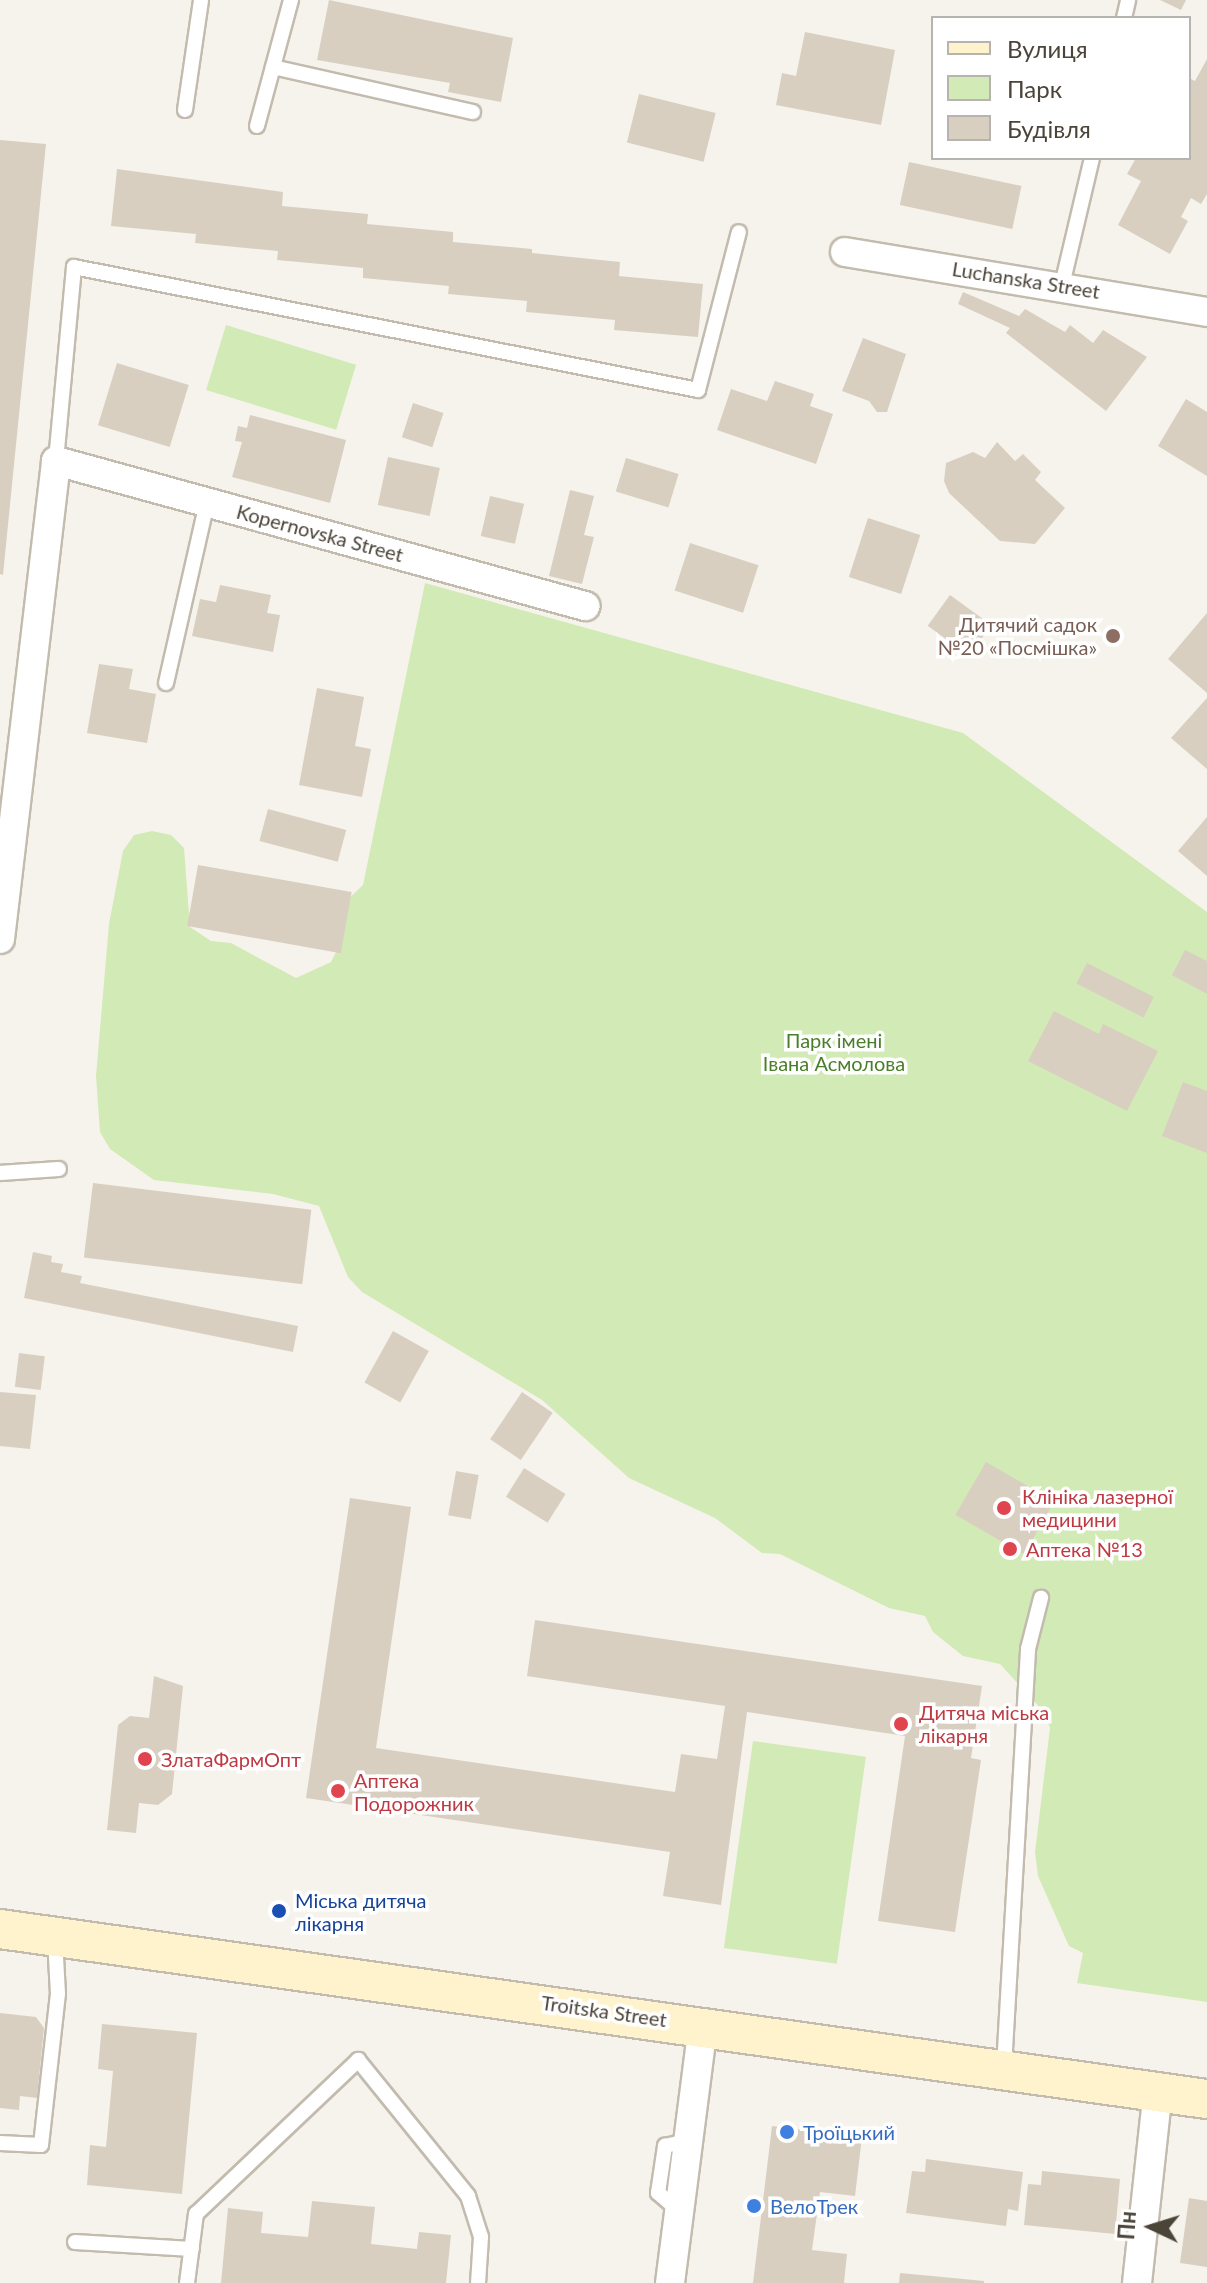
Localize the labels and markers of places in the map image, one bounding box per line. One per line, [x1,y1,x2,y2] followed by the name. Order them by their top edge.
[937,612,1097,659] place label: Дитячий садок №20 «Посмішка»
[1104,627,1122,645] marker: Дитячий садок №20 «Посмішка»
[1022,1484,1173,1531] place label: Клініка лазерної медицини
[993,1497,1015,1519] marker: Клініка лазерної медицини
[1026,1537,1143,1561] place label: Аптека №13
[1001,1540,1019,1558] marker: Аптека №13
[919,1700,1049,1747] place label: Дитяча міська лікарня
[890,1713,912,1735] marker: Дитяча міська лікарня
[161,1747,301,1771] place label: ЗлатаФармОпт
[136,1750,154,1768] marker: ЗлатаФармОпт
[354,1768,474,1815] place label: Аптека Подорожник
[329,1782,347,1800] marker: Аптека Подорожник
[295,1888,426,1935] place label: Міська дитяча лікарня
[270,1902,288,1920] marker: Міська дитяча лікарня
[803,2120,895,2144] place label: Троїцький
[778,2123,796,2141] marker: Троїцький
[770,2194,858,2218] place label: ВелоТрек
[745,2197,763,2215] marker: ВелоТрек

